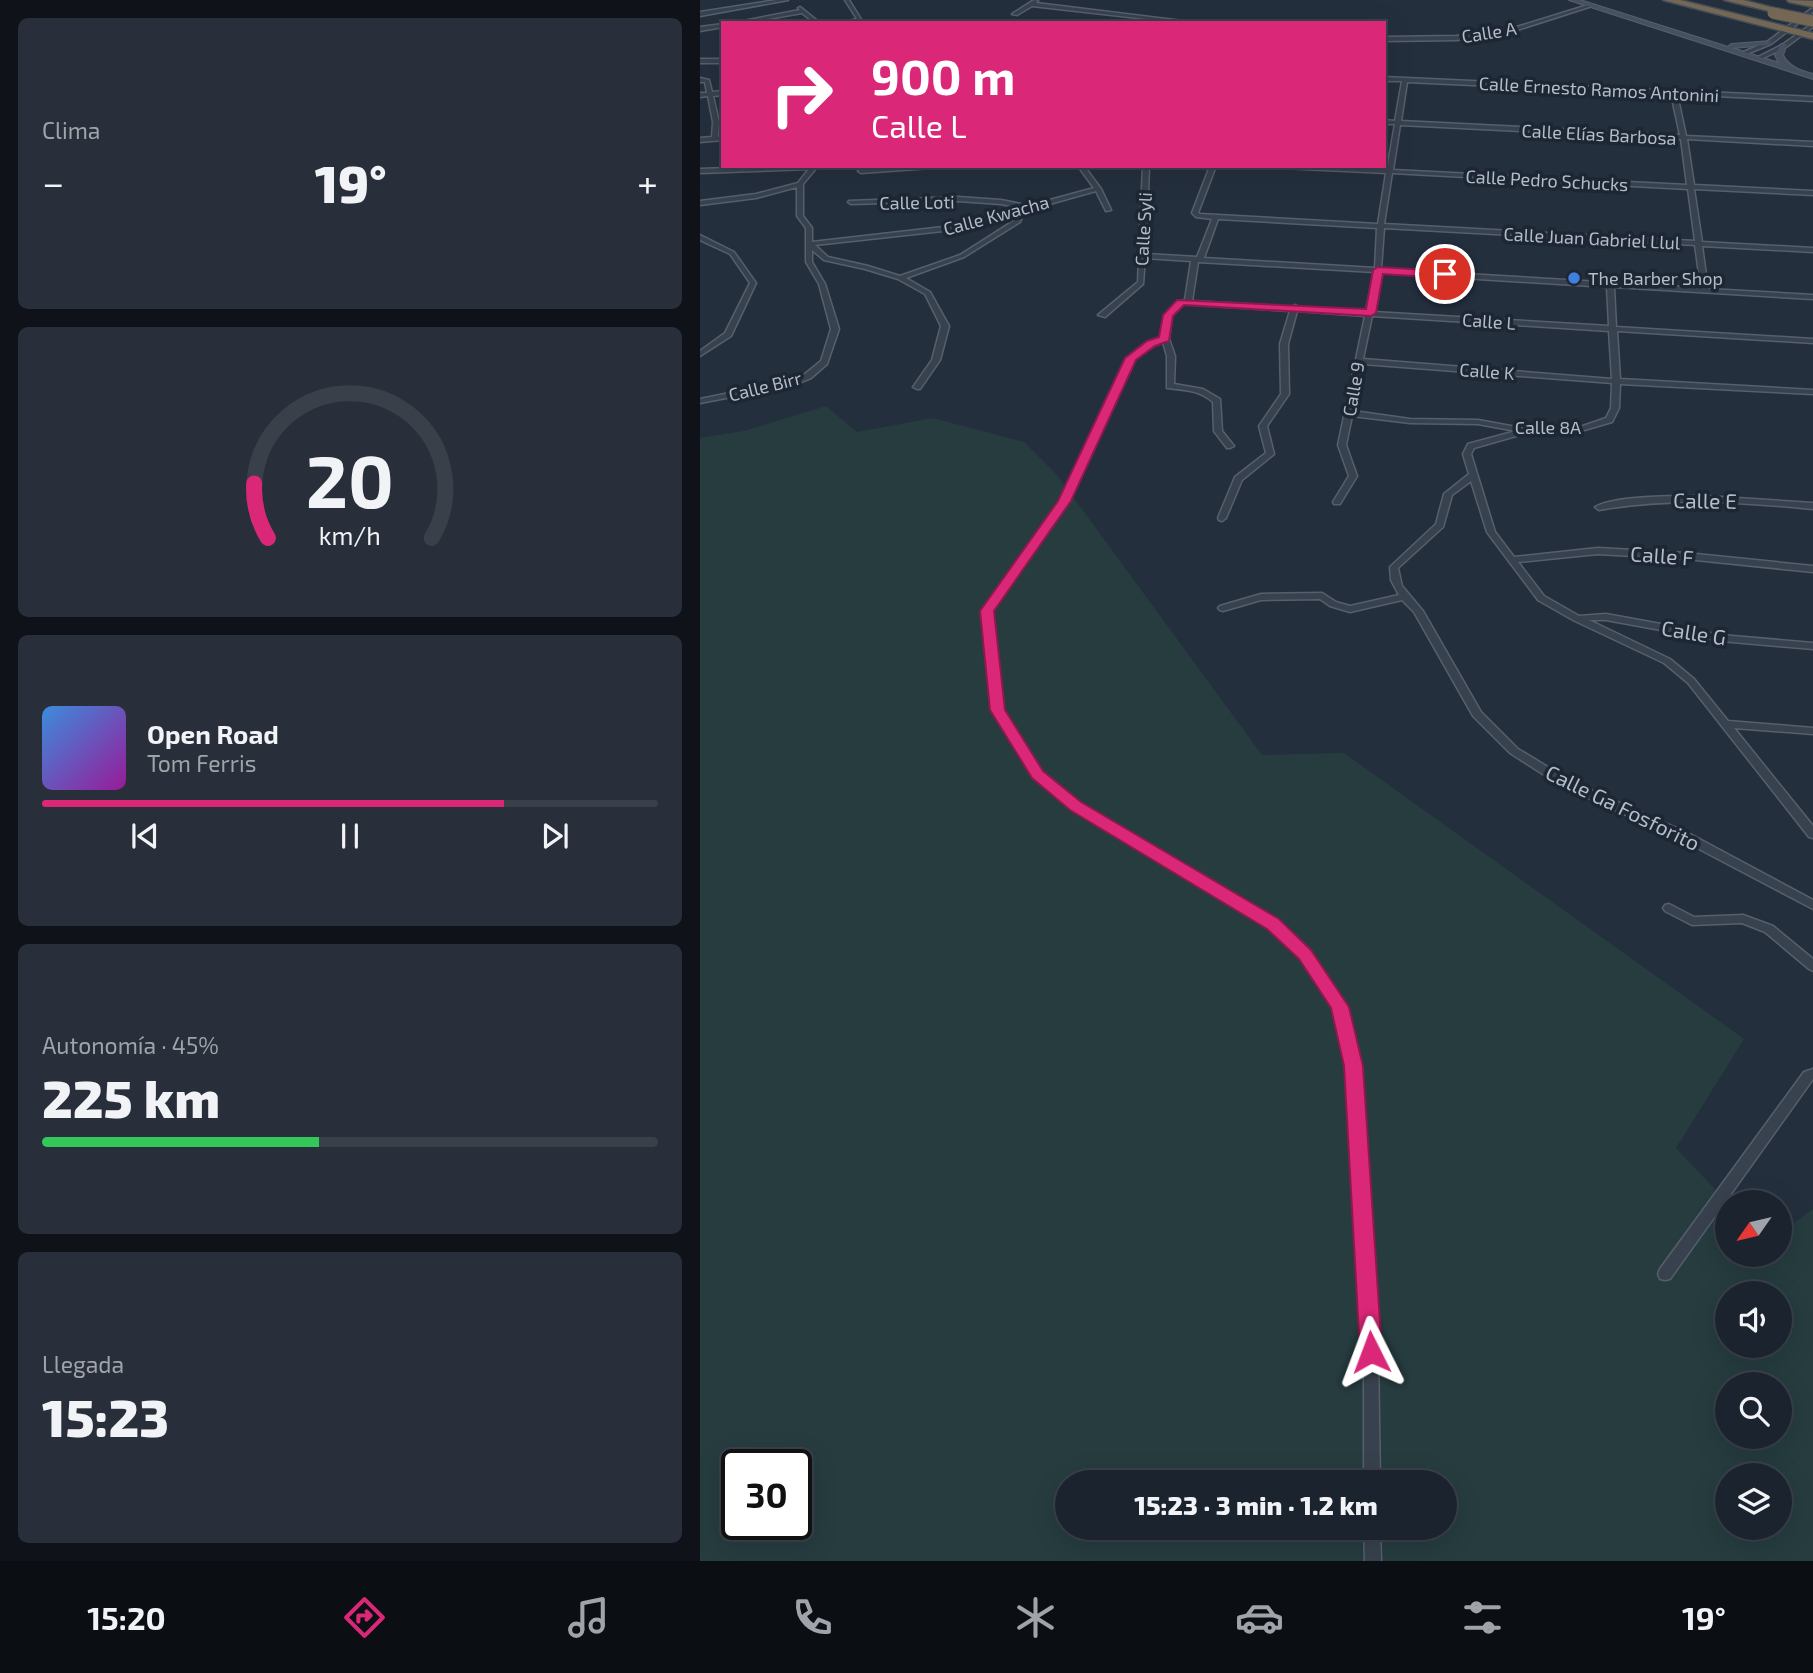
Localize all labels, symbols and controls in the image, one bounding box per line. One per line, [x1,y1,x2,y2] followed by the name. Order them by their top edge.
[1460,17,1519,47] street label: Calle A
[871,46,1016,105] text: 900 m
[756,49,847,140] icon: right
[1478,72,1720,106] street label: Calle Ernesto Ramos Antonini
[871,106,967,144] text: Calle L
[42,116,100,144] text: Clima
[1521,119,1677,149] street label: Calle Elías Barbosa
[315,151,387,213] text: 19°
[42,159,64,205] text: −
[637,159,658,205] text: +
[1465,165,1629,195] street label: Calle Pedro Schucks
[879,190,955,214] street label: Calle Loti
[941,190,1051,240] street label: Calle Kwacha
[1130,192,1156,266] street label: Calle Syli
[1503,222,1682,254] street label: Calle Juan Gabriel Llul
[1415,244,1475,304] pin
[1426,255,1464,293] icon: arrive
[1588,267,1723,289] place label: The Barber Shop
[1566,270,1582,286] marker: The Barber Shop
[1461,308,1517,334] street label: Calle L
[1459,358,1516,384] street label: Calle K
[1337,360,1369,418] street label: Calle 9
[726,366,804,406] street label: Calle Birr
[1515,416,1582,438] street label: Calle 8A
[306,435,394,523] text: 20
[1673,487,1737,513] street label: Calle E
[319,520,381,550] text: km/h
[1630,540,1694,570] street label: Calle F
[1660,615,1728,649] street label: Calle G
[147,718,279,749] text: Open Road
[147,749,256,777] text: Tom Ferris
[1542,759,1704,855] street label: Calle Ga Fosforito
[126,817,164,855] icon: previous
[331,817,369,855] icon: pause
[536,817,574,855] icon: next
[42,1031,219,1059] text: Autonomía · 45%
[42,1066,220,1128] text: 225 km
[1715,1190,1792,1267] north arrow
[1715,1190,1792,1540] map controls
[1715,1281,1792,1358] button: sound
[1334,1315,1408,1389] position arrow
[42,1350,124,1378] text: Llegada
[1715,1372,1792,1449] button: search
[42,1385,169,1447] text: 15:23
[721,1449,812,1540] speed limit sign: 30
[1715,1463,1792,1540] button: layers
[1134,1489,1378,1520] text: 15:23 · 3 min · 1.2 km
[340,1593,389,1642] icon: directions
[564,1593,613,1642] icon: music
[788,1593,837,1642] icon: phone
[1011,1593,1060,1642] icon: climate
[1235,1593,1284,1642] icon: car
[1458,1593,1507,1642] icon: filters
[87,1598,166,1636] text: 15:20
[1682,1598,1726,1636] text: 19°

